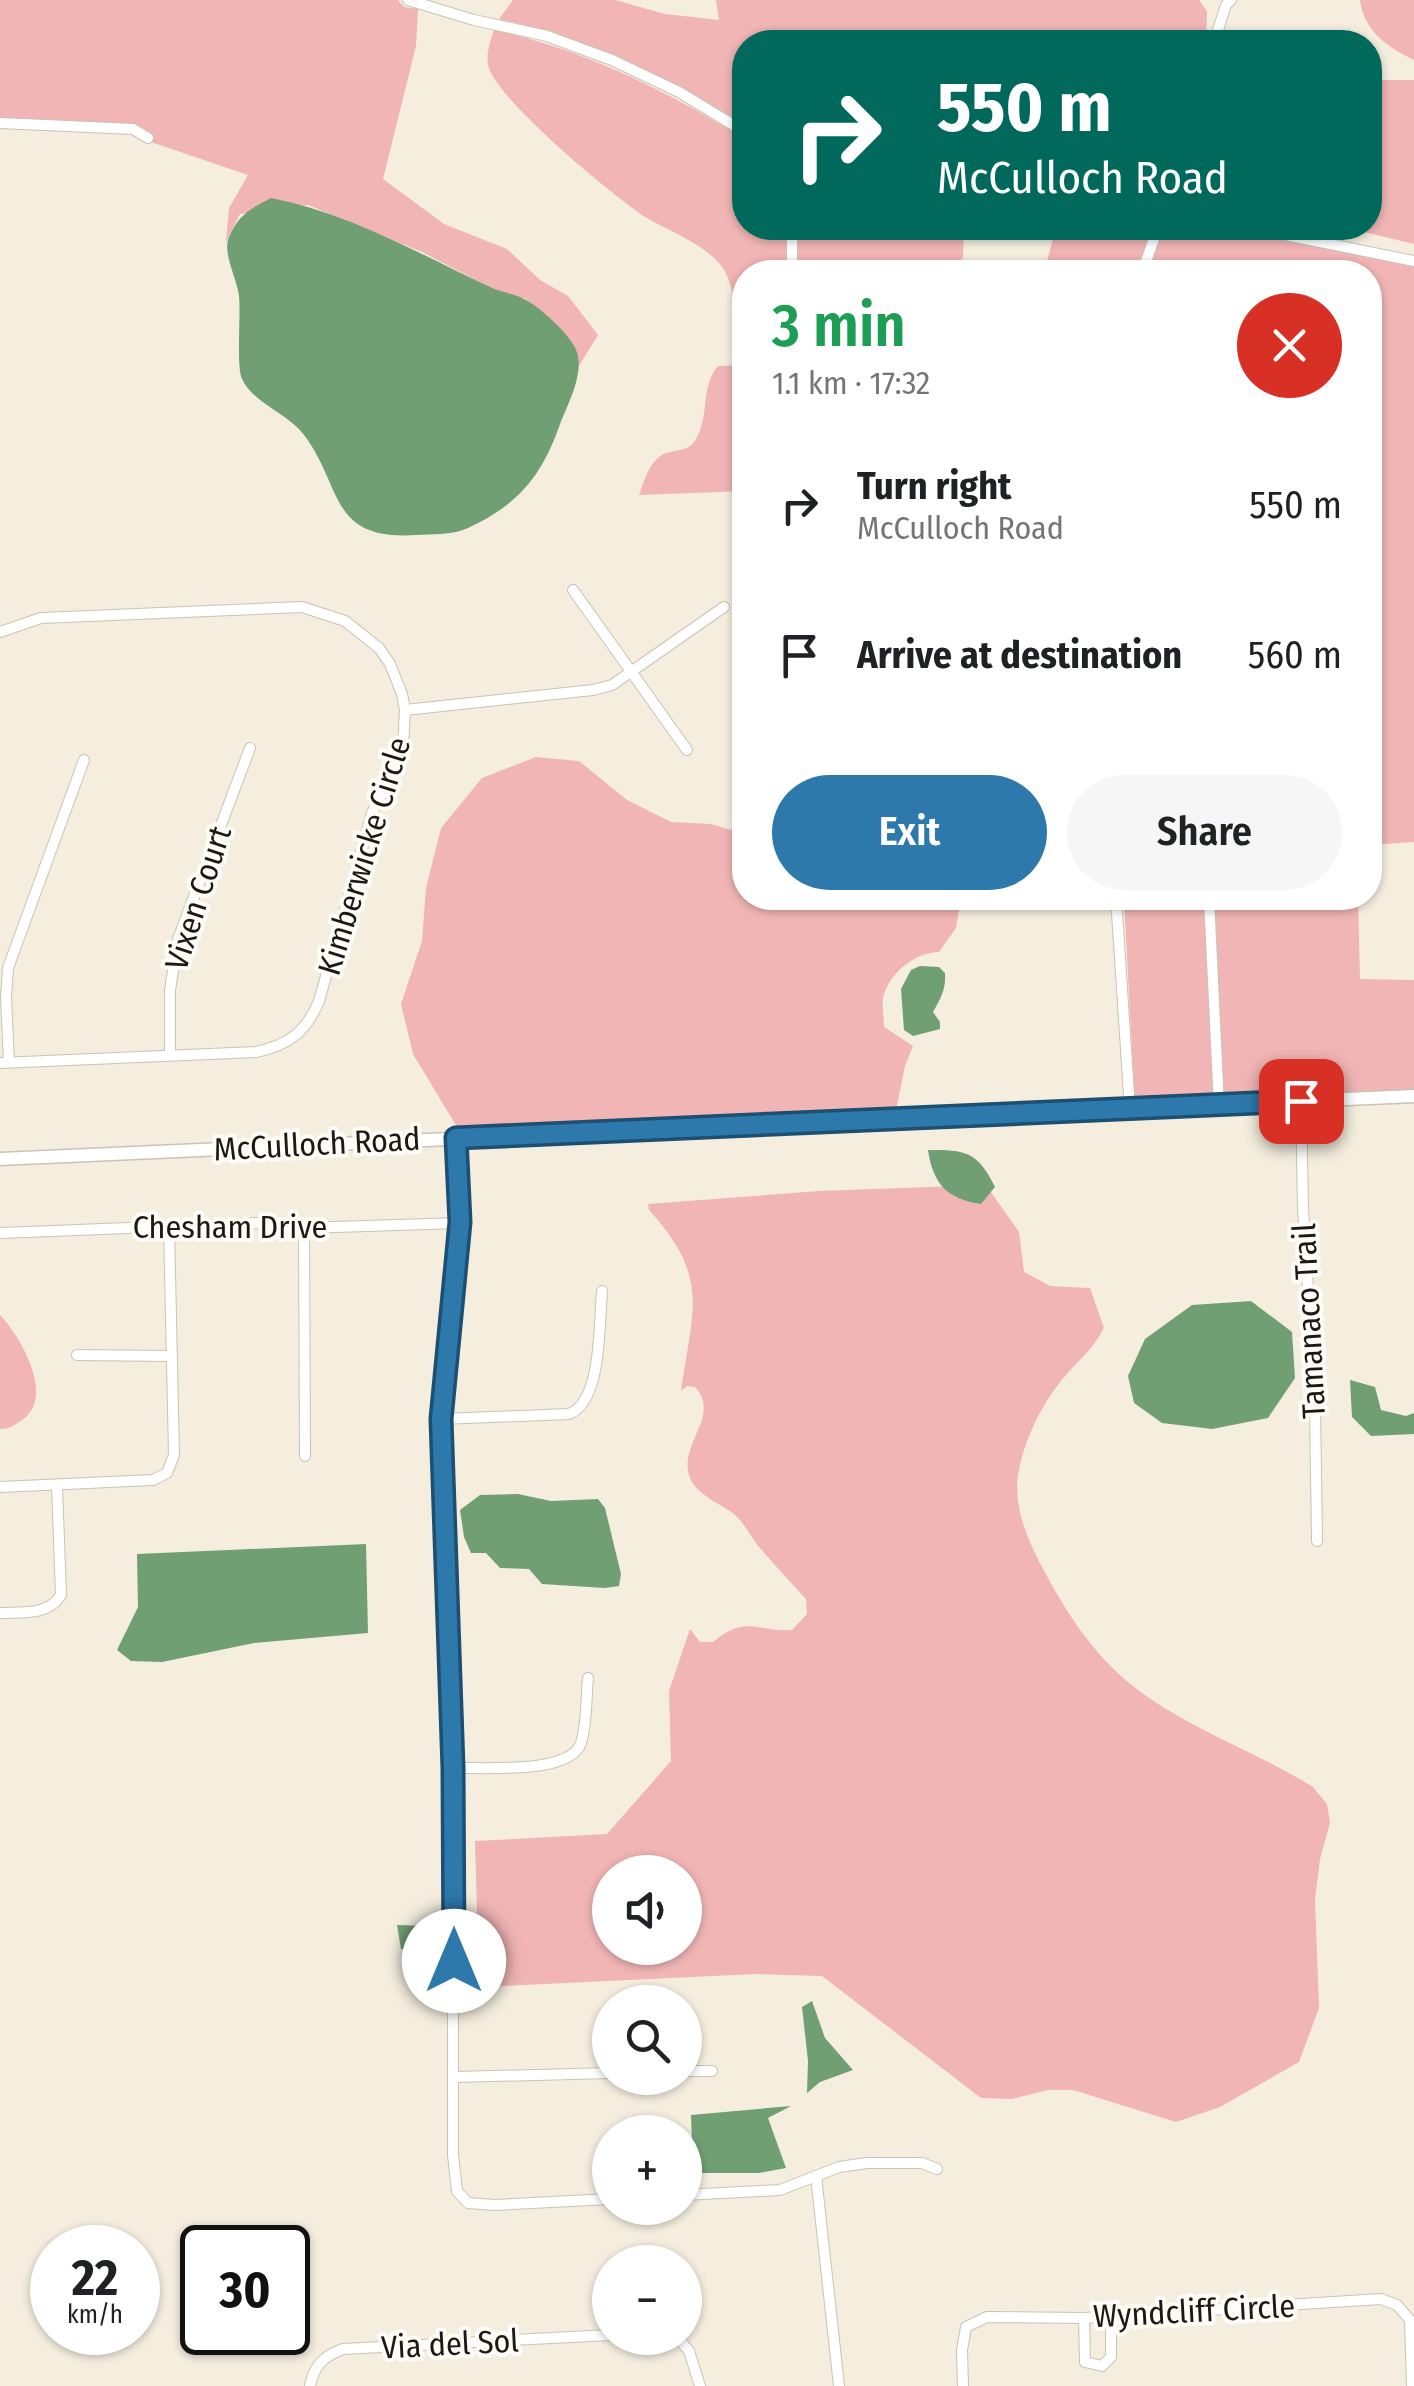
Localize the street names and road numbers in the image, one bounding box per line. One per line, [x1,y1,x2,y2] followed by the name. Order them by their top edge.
[310,732,418,980] street label: Kimberwicke Circle
[157,821,239,975] street label: Vixen Court
[213,1120,421,1168] street label: McCulloch Road
[133,1208,327,1246] street label: Chesham Drive
[1285,1222,1333,1420] street label: Tamanaco Trail
[1092,2287,1296,2335] street label: Wyndcliff Circle
[380,2321,520,2367] street label: Via del Sol

